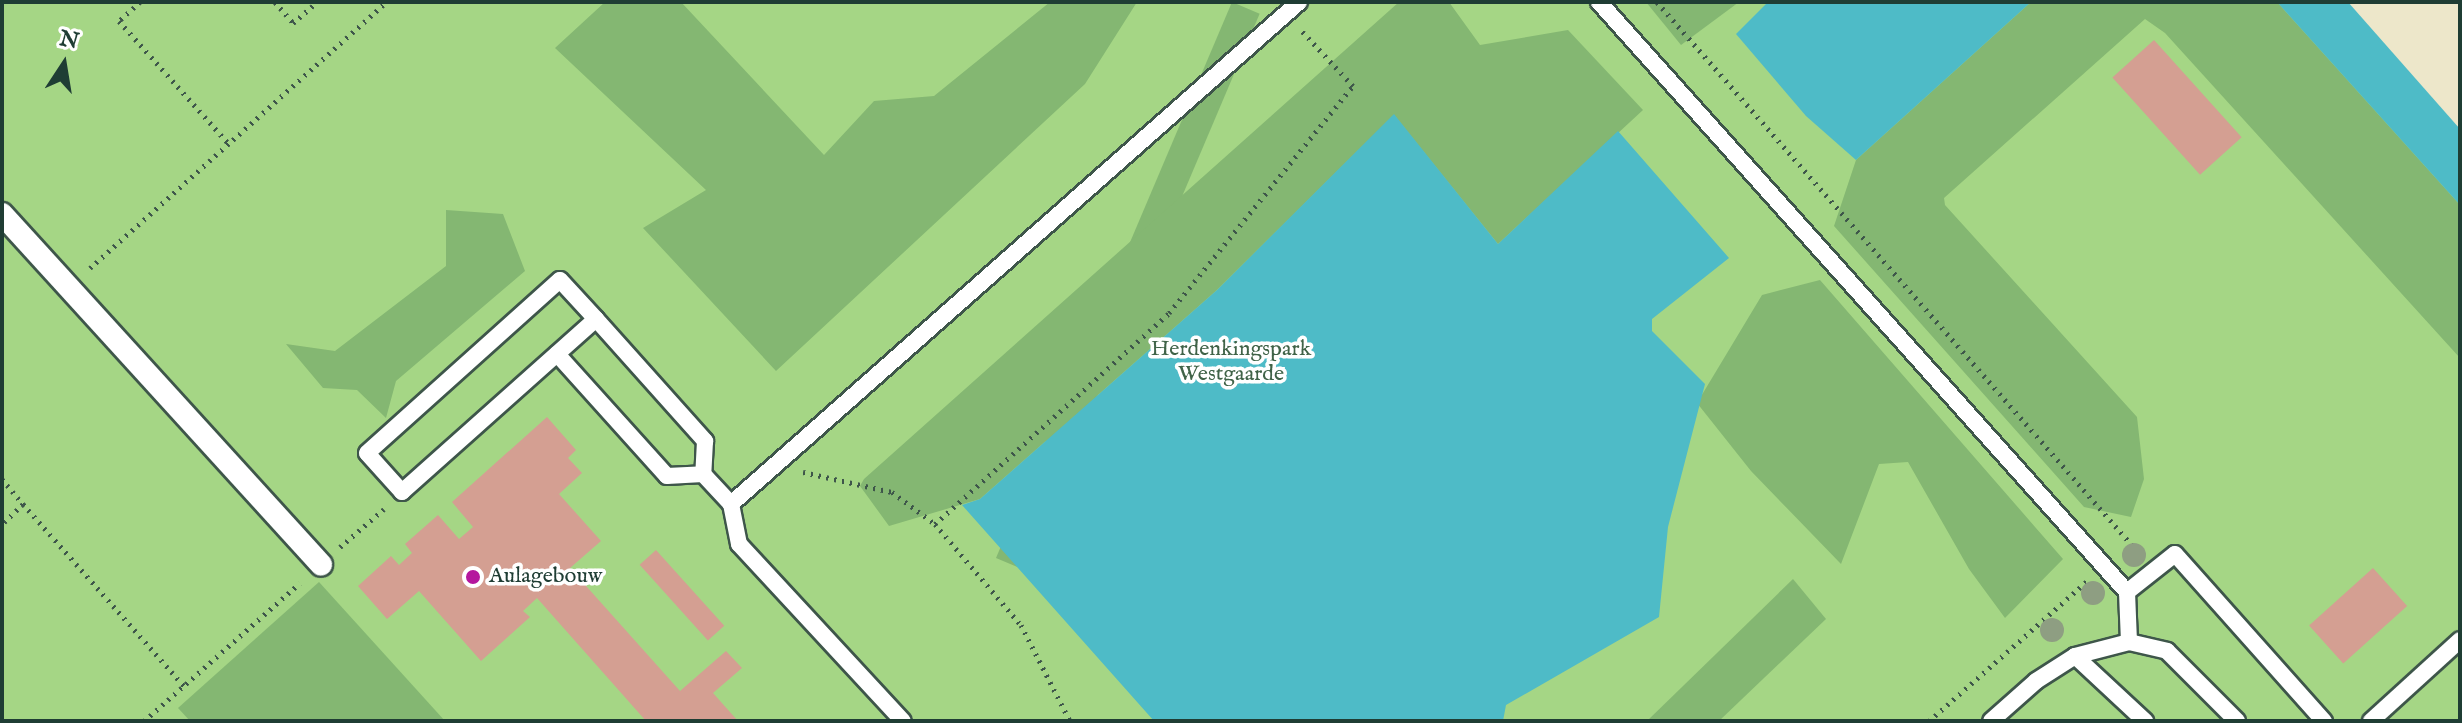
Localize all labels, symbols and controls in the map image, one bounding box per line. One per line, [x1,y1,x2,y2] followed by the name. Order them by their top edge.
[24,24,104,104] north arrow
[57,25,81,56] text: N
[1151,336,1311,388] park label: Herdenkingspark Westgaarde
[489,564,602,590] place label: Aulagebouw
[464,568,482,586] marker: Aulagebouw

